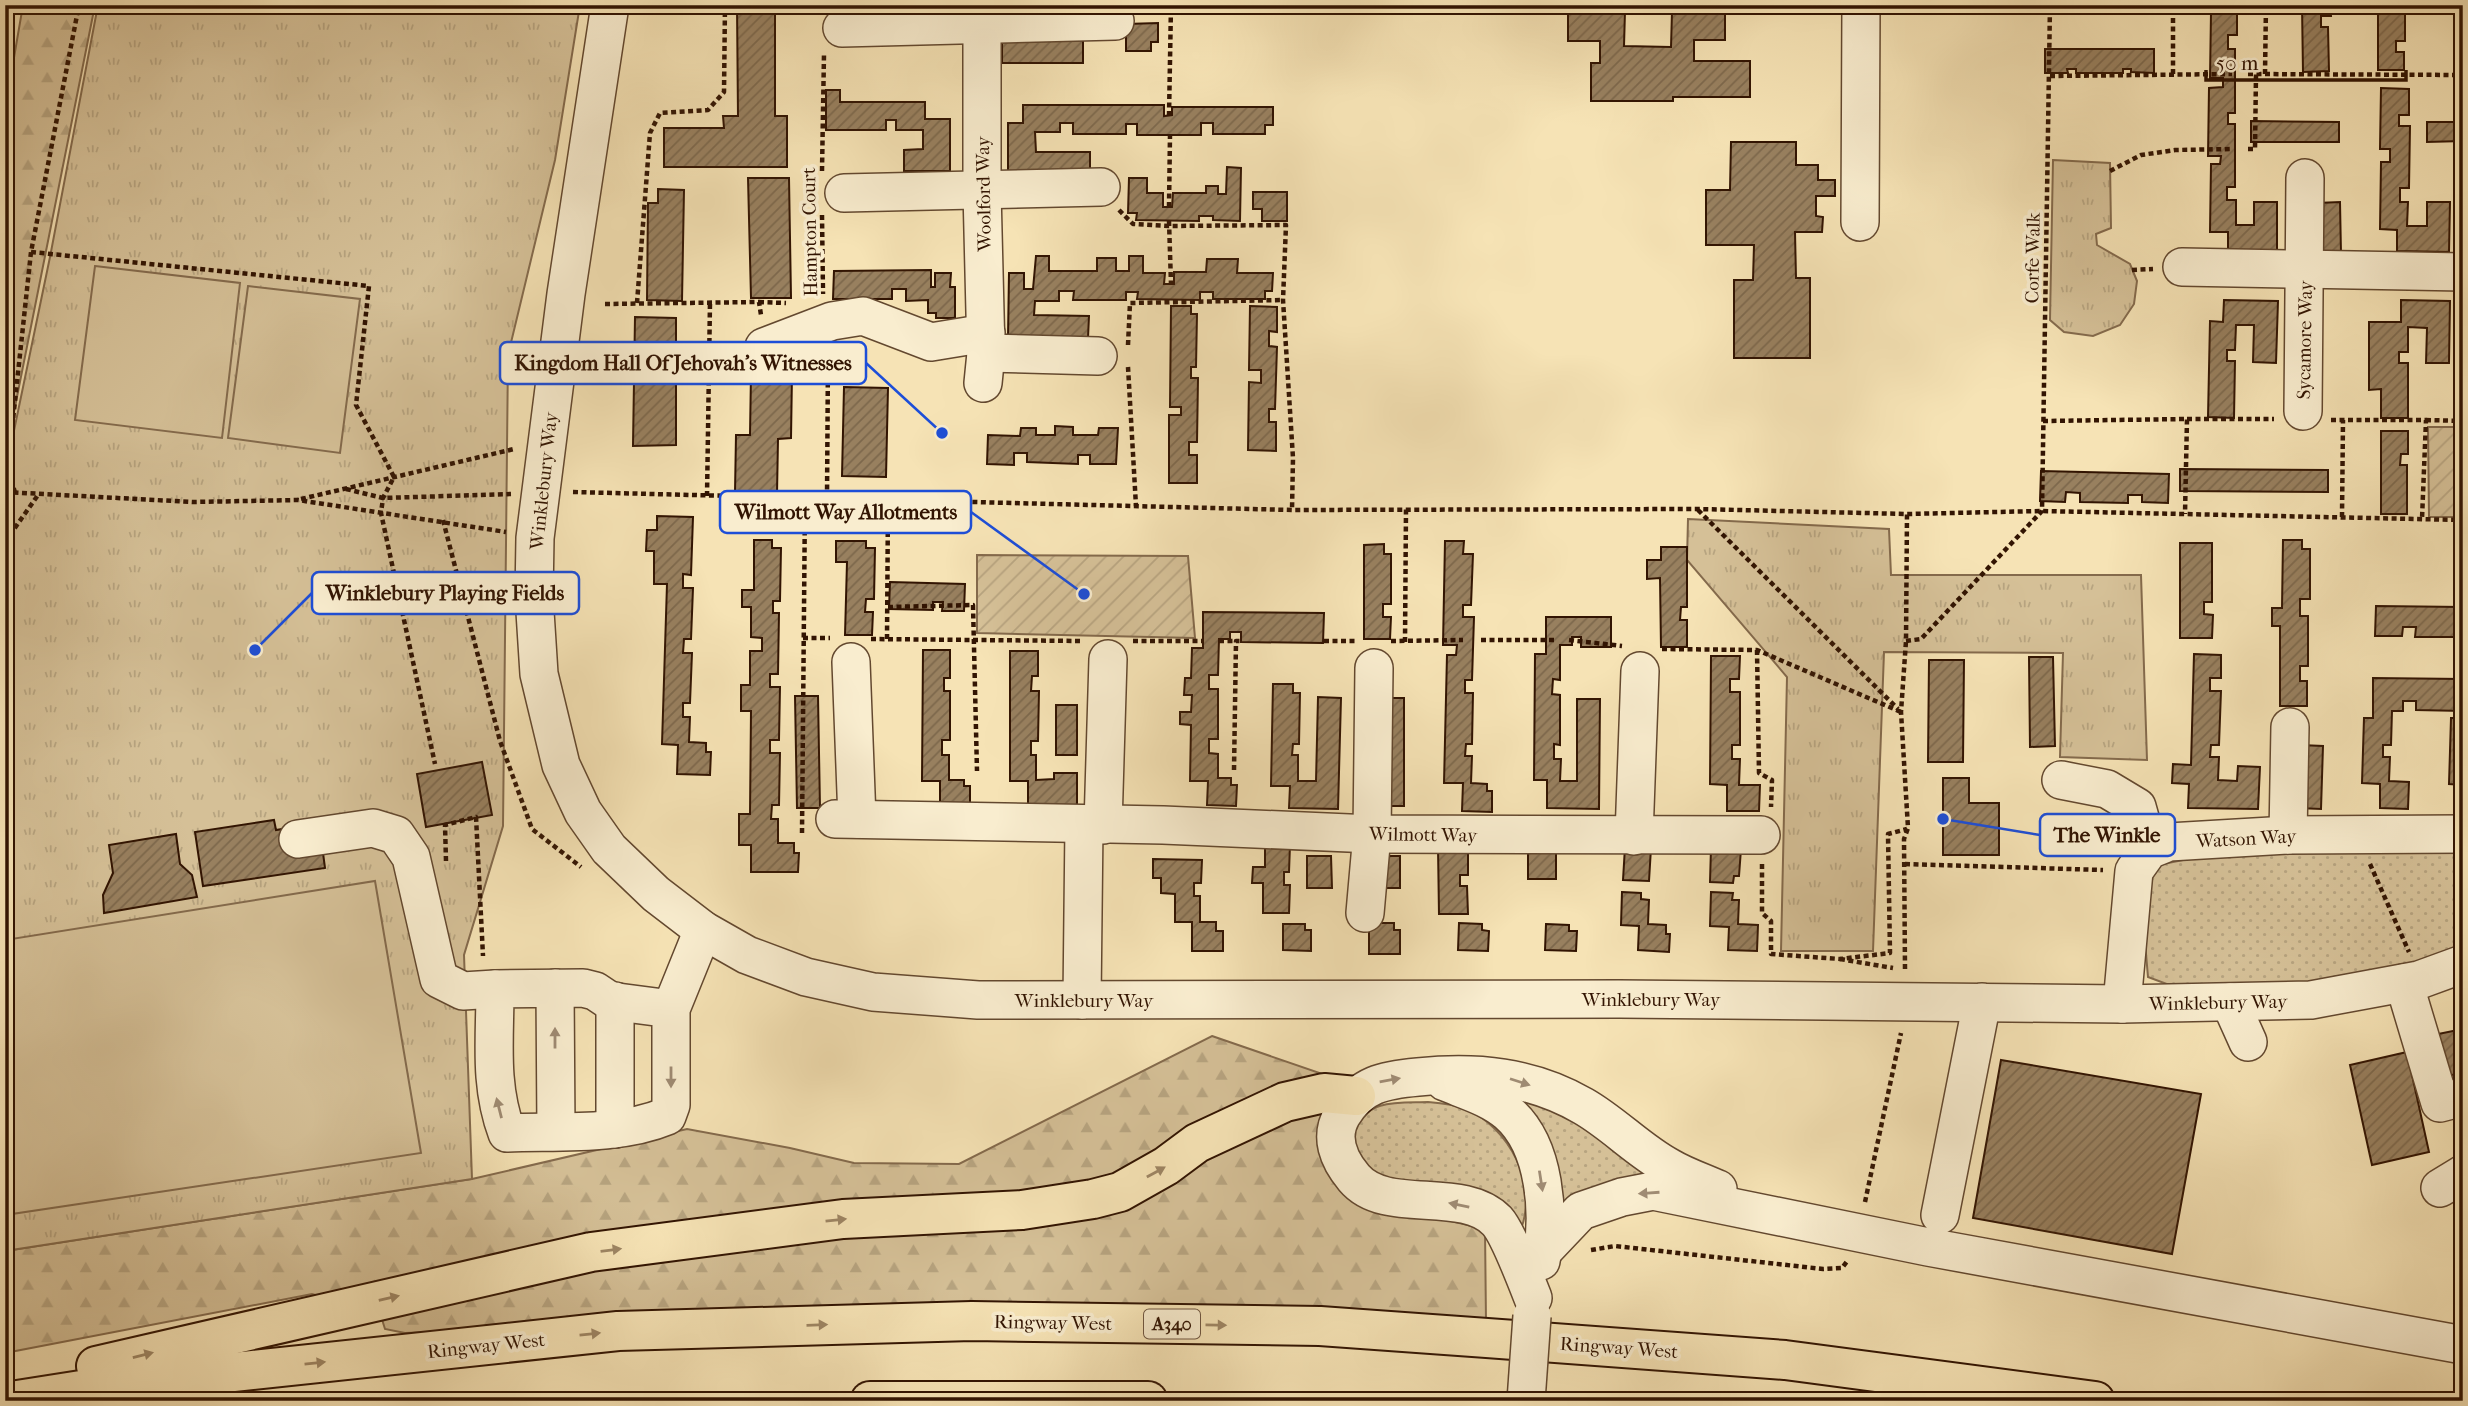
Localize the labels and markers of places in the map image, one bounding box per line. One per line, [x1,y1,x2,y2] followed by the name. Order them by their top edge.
[500,342,866,384] callout: Kingdom Hall Of Jehovah's Witnesses
[720,491,971,533] callout: Wilmott Way Allotments
[312,572,579,614] callout: Winklebury Playing Fields
[2040,814,2175,856] callout: The Winkle

